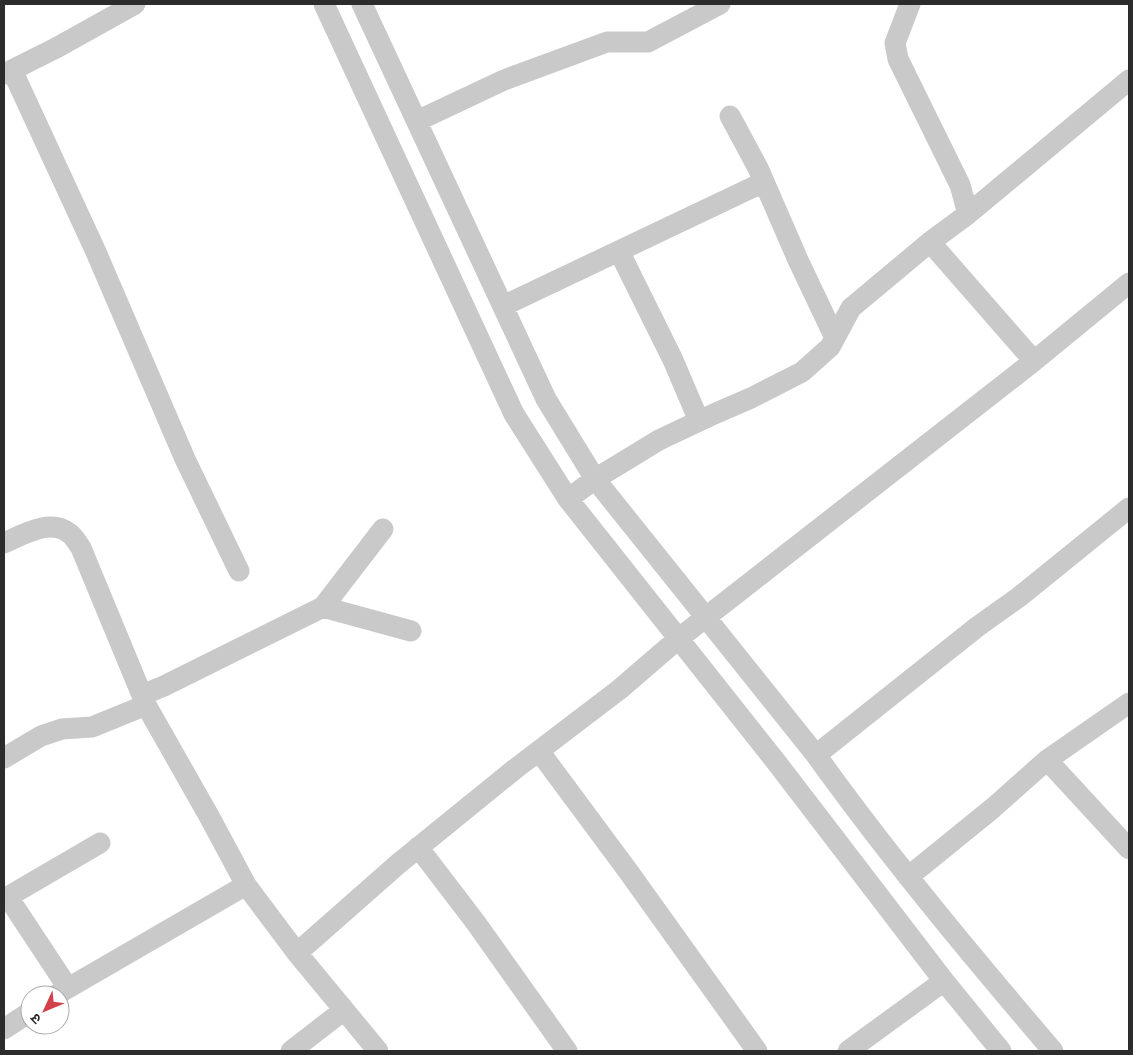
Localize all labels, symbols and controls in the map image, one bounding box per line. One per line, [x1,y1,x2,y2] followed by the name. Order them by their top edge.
[20,985,70,1035] north arrow
[26,1010,44,1028] text: उ

